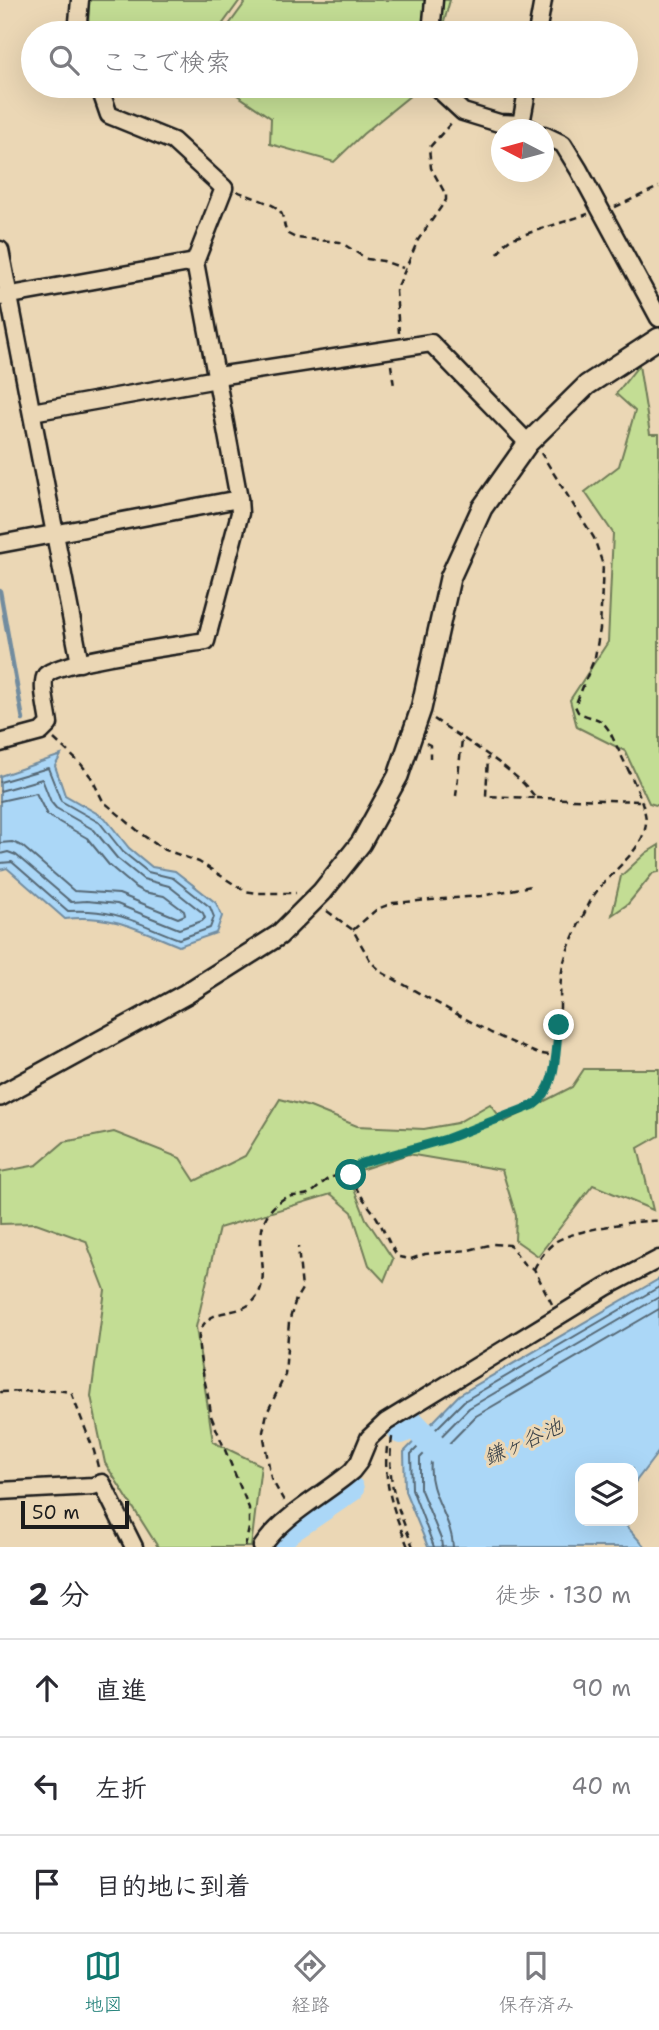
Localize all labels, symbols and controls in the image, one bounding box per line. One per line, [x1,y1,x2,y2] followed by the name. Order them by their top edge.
[21,21,638,98] search box
[45,41,83,79] icon: search
[101,44,231,79] text: ここで検索
[491,119,554,182] north arrow
[543,1009,574,1040] route end
[335,1159,366,1190] route start
[479,1412,568,1472] water label: 鎌ヶ谷池
[575,1463,638,1526] map controls
[575,1463,638,1526] button: layers
[21,1498,130,1530] scale bar
[32,1500,80,1525] text: 50 m
[28,1574,89,1615] text: 2 分
[495,1580,631,1610] text: 徒歩 · 130 m
[28,1669,66,1707] icon: ahead
[95,1672,147,1707] text: 直進
[571,1673,631,1703] text: 90 m
[28,1767,66,1805] icon: left
[95,1770,147,1805] text: 左折
[571,1771,631,1801] text: 40 m
[28,1865,66,1903] icon: arrive
[95,1868,251,1903] text: 目的地に到着
[84,1947,123,2017] tab: 地図
[291,1947,330,2017] tab: 経路
[498,1947,575,2017] tab: 保存済み

